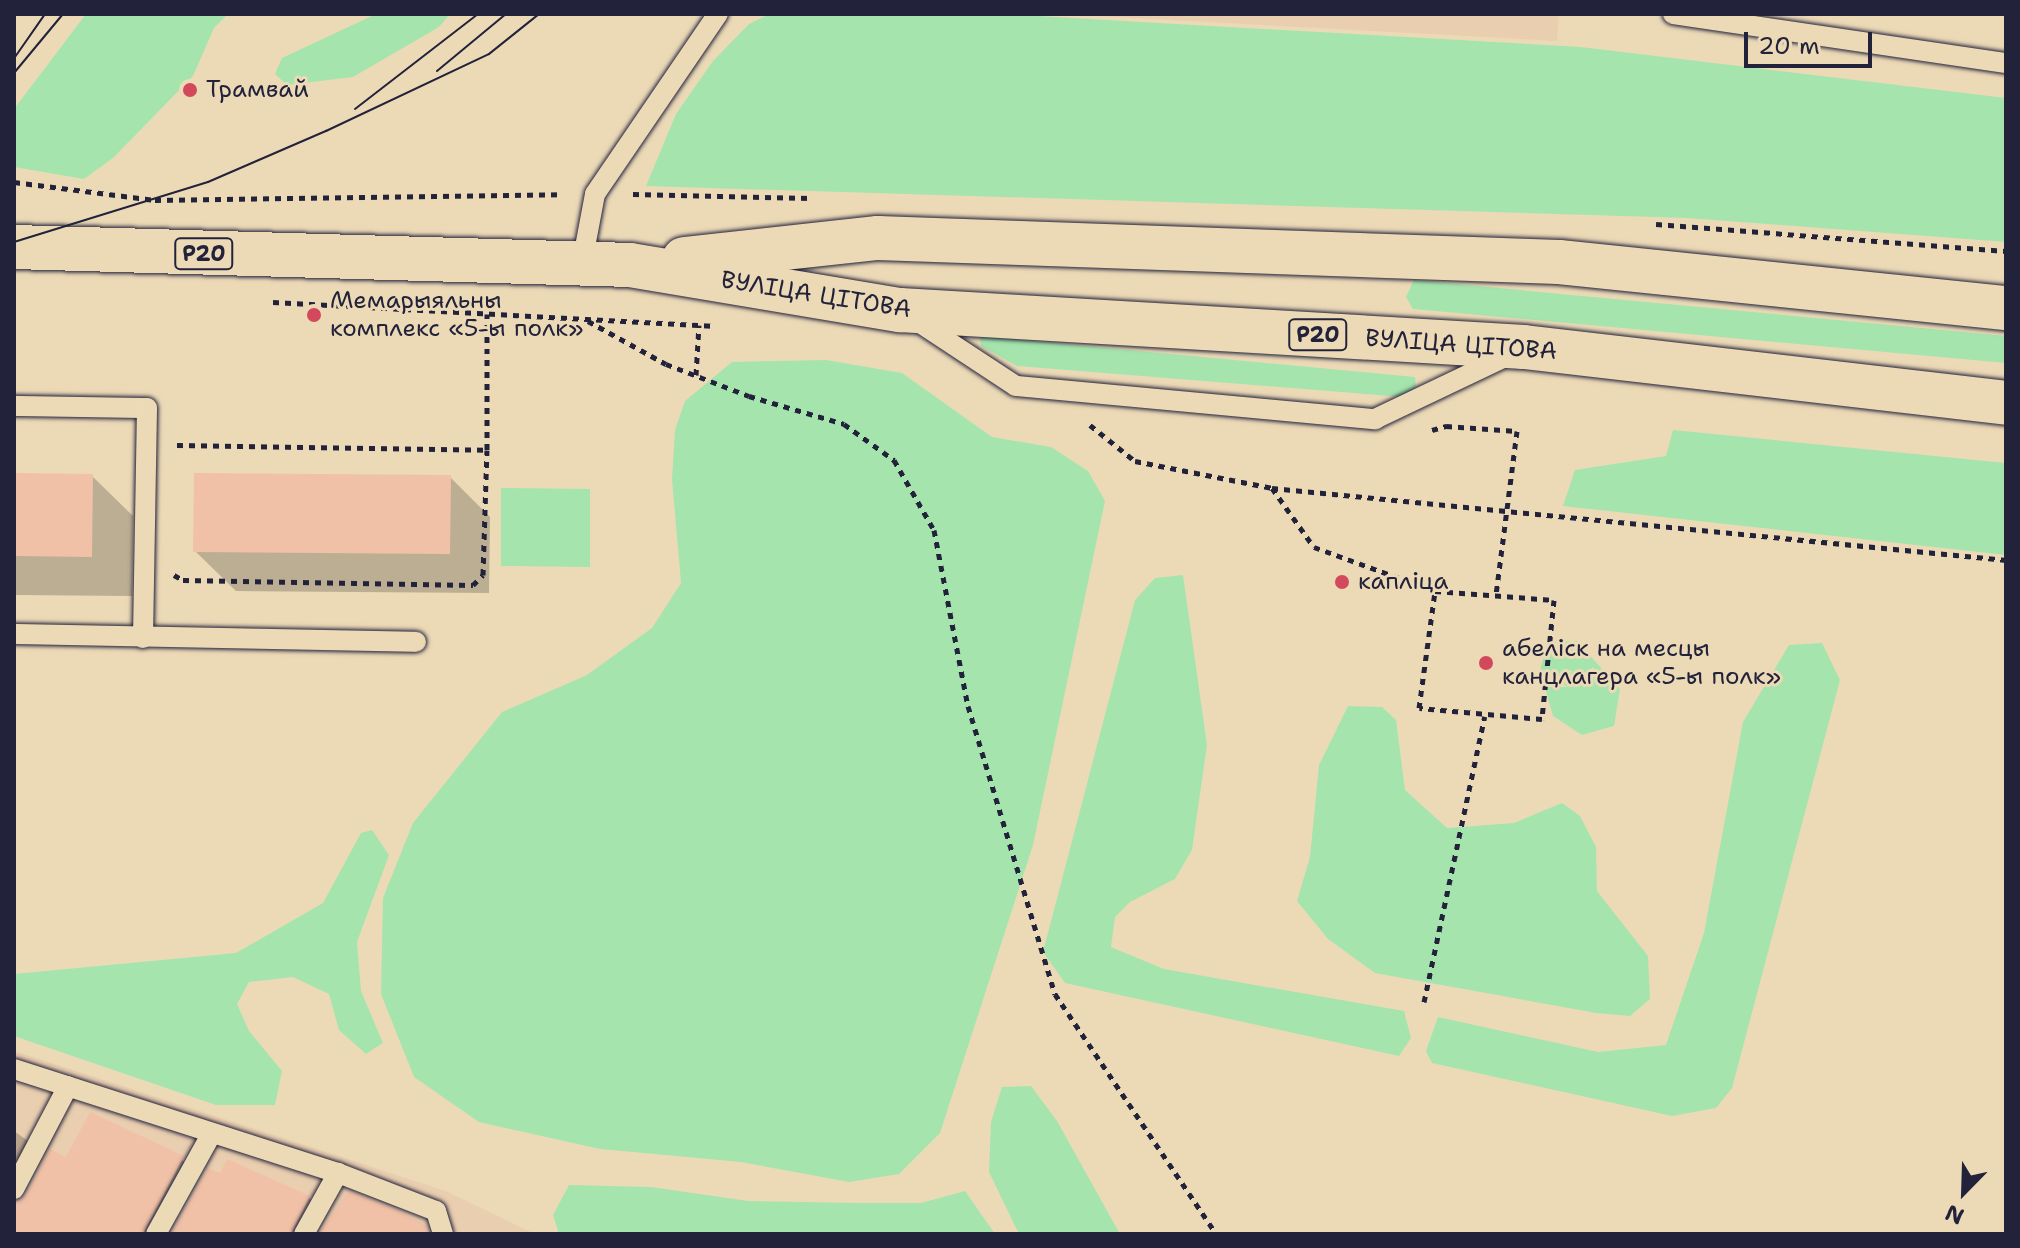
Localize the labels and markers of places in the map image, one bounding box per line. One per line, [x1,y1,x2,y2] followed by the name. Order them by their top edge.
[206,76,309,104] place label: Трамвай
[181,81,199,99] marker: Трамвай
[330,287,583,343] place label: Мемарыяльны комплекс «5-ы полк»
[305,306,323,324] marker: Мемарыяльны комплекс «5-ы полк»
[1358,568,1448,596] place label: капліца
[1333,573,1351,591] marker: капліца
[1502,635,1781,691] place label: абеліск на месцы канцлагера «5-ы полк»
[1477,654,1495,672] marker: абеліск на месцы канцлагера «5-ы полк»

